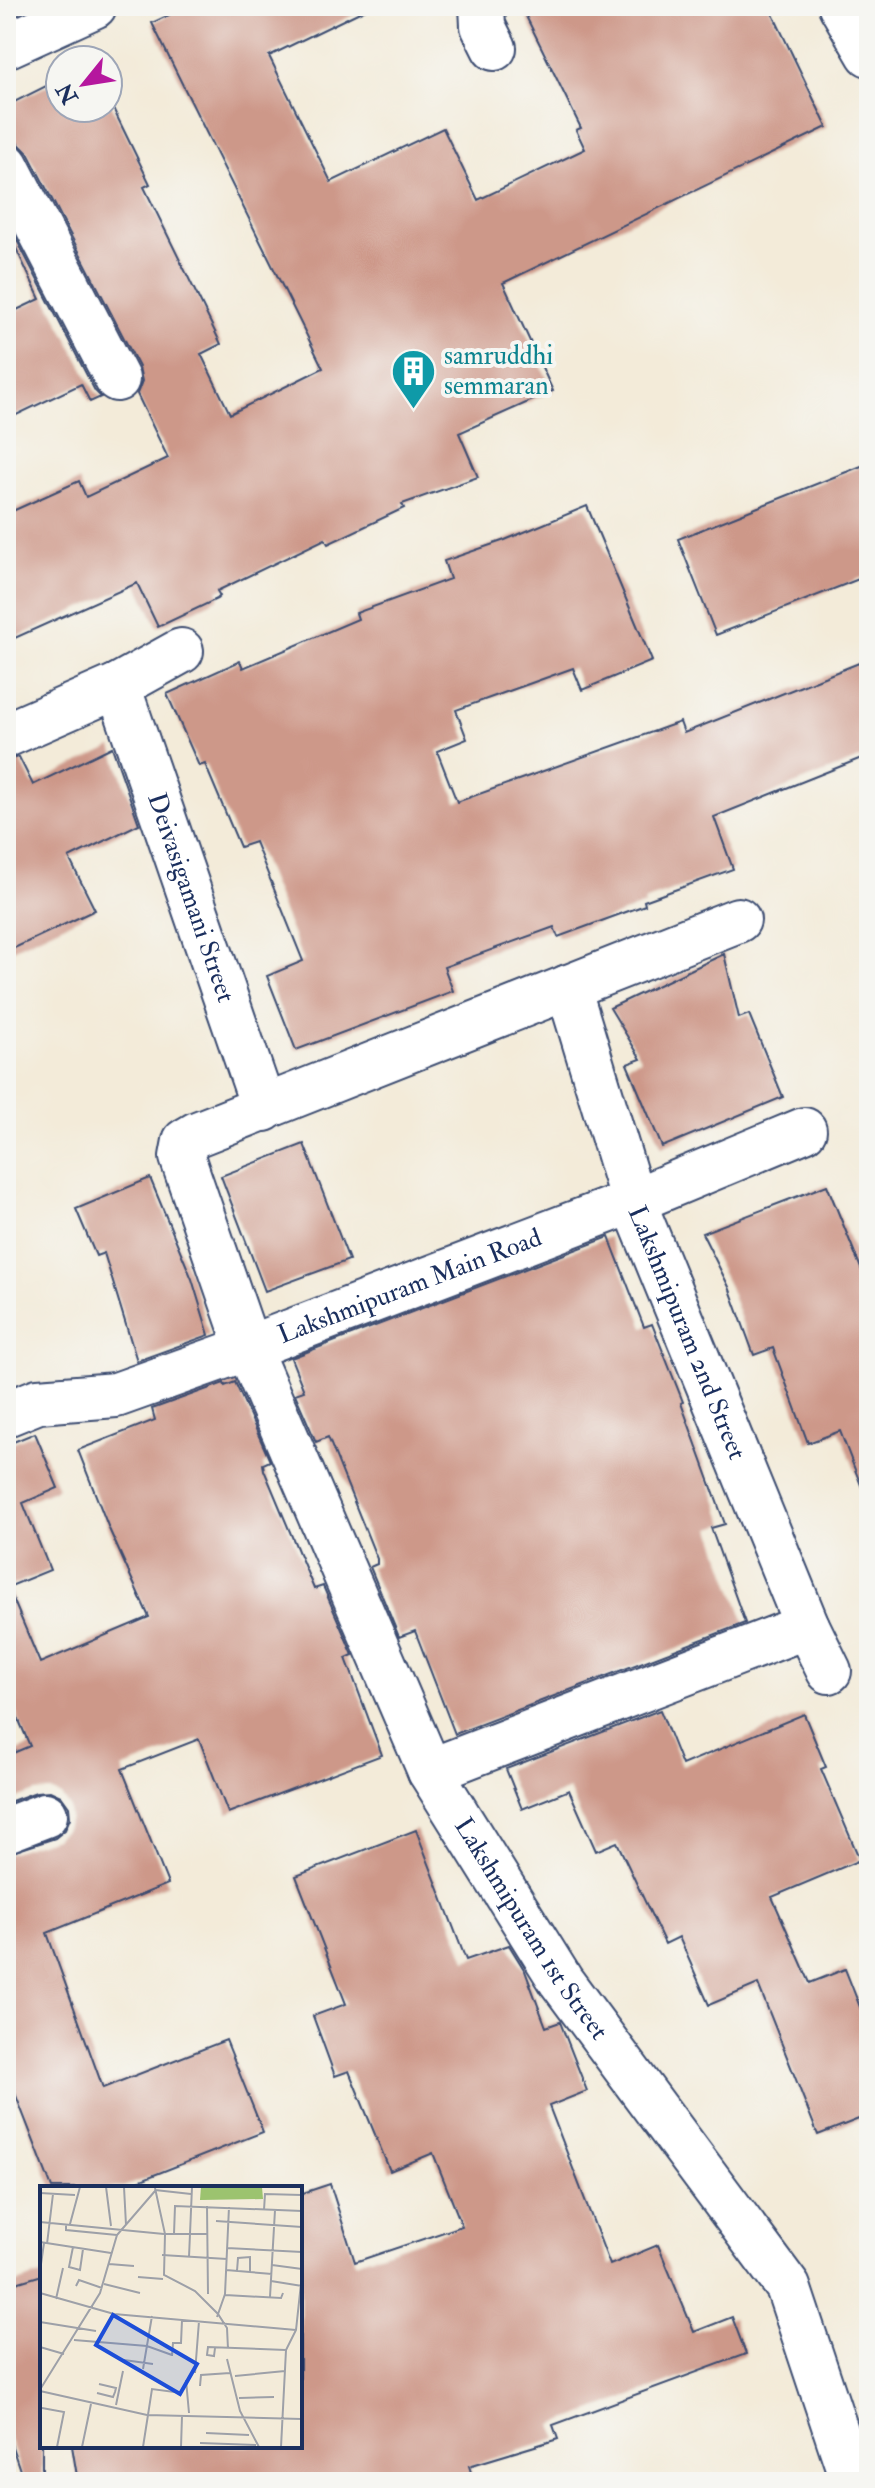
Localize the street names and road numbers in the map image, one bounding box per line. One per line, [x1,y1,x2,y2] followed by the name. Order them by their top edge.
[140,789,242,1007] street label: Deivasigamani Street
[621,1201,753,1464] street label: Lakshmipuram 2nd Street
[273,1221,546,1351] street label: Lakshmipuram Main Road
[447,1812,615,2046] street label: Lakshmipuram 1st Street

